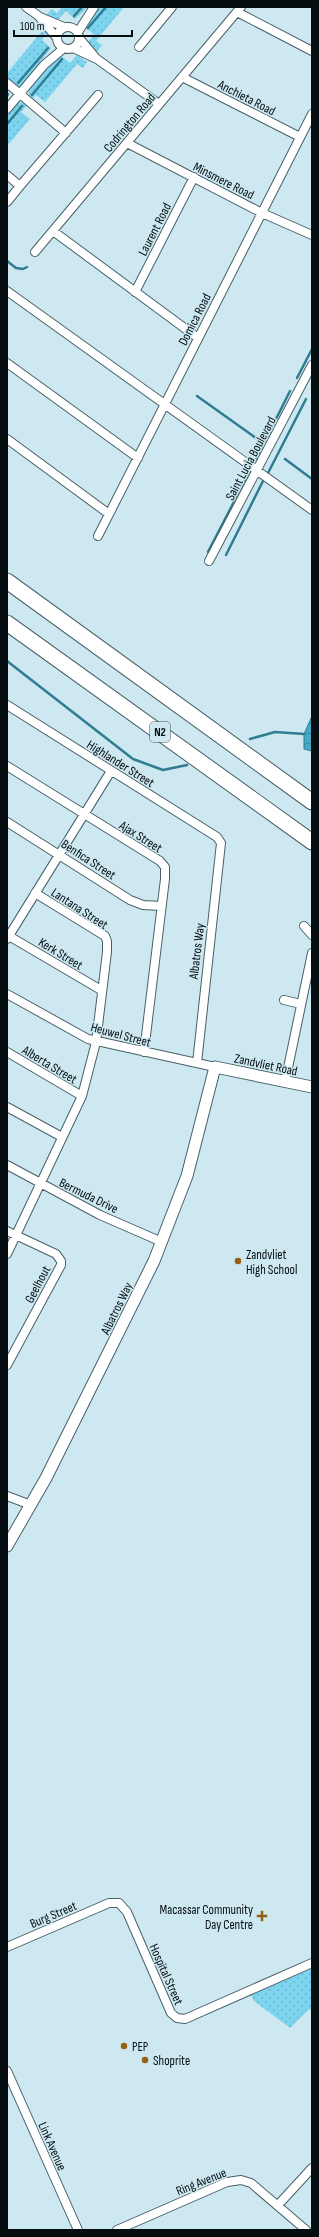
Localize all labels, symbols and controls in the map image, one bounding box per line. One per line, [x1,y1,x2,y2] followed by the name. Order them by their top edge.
[14,12,132,38] scale bar
[20,19,45,34] text: 100 m
[214,76,278,119] street label: Anchieta Road
[100,90,159,156] street label: Codrington Road
[190,159,257,203] street label: Minsmere Road
[135,200,175,259] street label: Laurent Road
[175,291,215,348] street label: Domica Road
[222,414,280,503] street label: Saint Lucia Boulevard
[150,722,170,742] road number: N2
[84,737,157,791] street label: Highlander Street
[115,817,165,856] street label: Ajax Street
[58,836,119,883] street label: Benfica Street
[48,885,111,933] street label: Lantana Street
[186,922,208,981] street label: Albatros Way
[35,934,86,973] street label: Kerk Street
[89,1019,153,1051] street label: Heuwel Street
[18,1042,80,1087] street label: Alberta Street
[233,1050,299,1079] street label: Zandvliet Road
[56,1175,121,1217] street label: Bermuda Drive
[246,1247,297,1278] place label: Zandvliet High School
[233,1256,243,1266] marker: Zandvliet High School
[21,1263,54,1306] street label: Geelhout
[97,1280,136,1338] street label: Albatros Way
[28,1898,79,1932] street label: Burg Street
[160,1902,253,1933] place label: Macassar Community Day Centre
[256,1910,268,1922] marker: Macassar Community Day Centre
[145,1941,187,2008] street label: Hospital Street
[132,2039,149,2055] place label: PEP
[119,2041,129,2051] marker: PEP
[153,2053,190,2069] place label: Shoprite
[140,2055,150,2065] marker: Shoprite
[34,2120,70,2173] street label: Link Avenue
[174,2165,229,2199] street label: Ring Avenue

